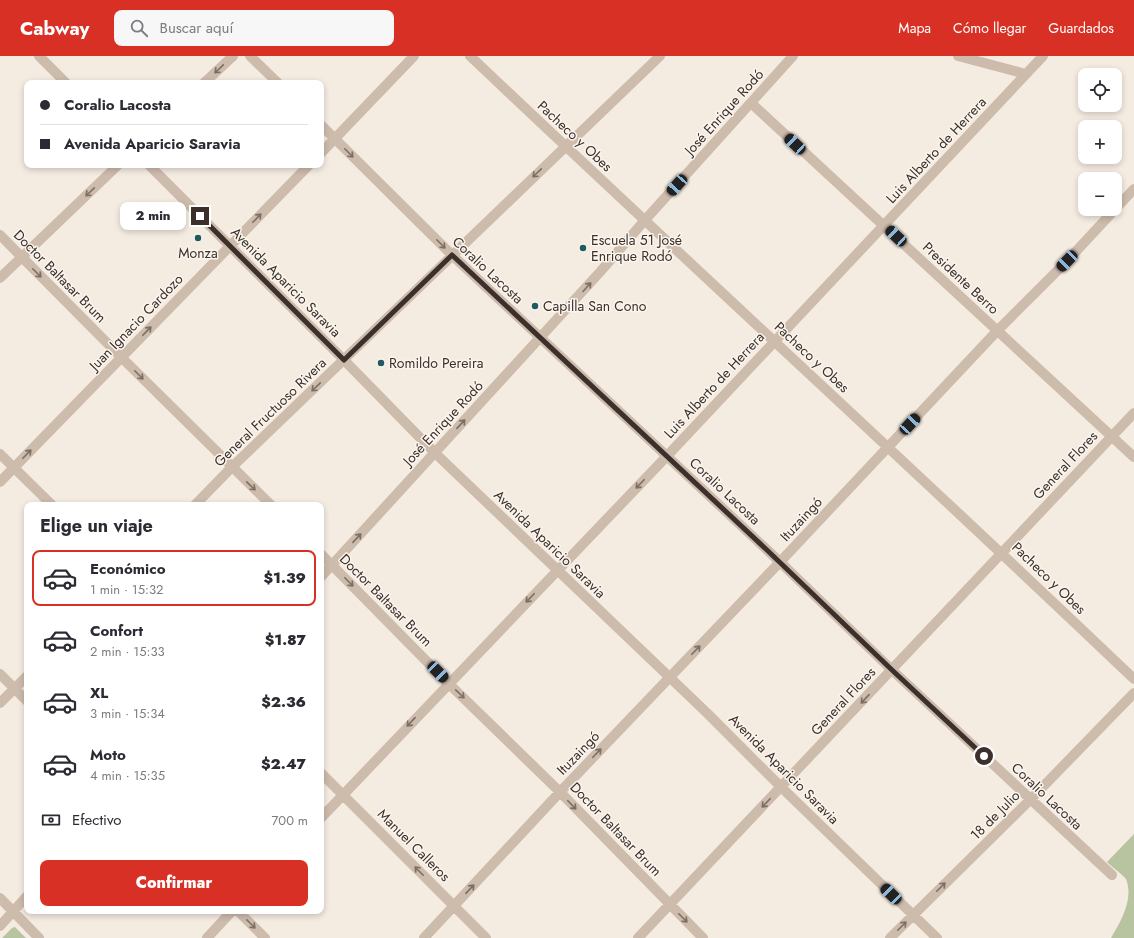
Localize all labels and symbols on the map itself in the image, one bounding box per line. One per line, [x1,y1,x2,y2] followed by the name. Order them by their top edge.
[679,64,768,161] street label: José Enrique Rodó
[214,65,224,74] one-way arrow
[881,92,991,208] street label: Luis Alberto de Herrera
[533,96,617,176] street label: Pacheco y Obes
[782,131,808,157] car
[344,148,354,158] one-way arrow
[532,169,542,178] one-way arrow
[665,172,689,198] car
[85,187,95,197] one-way arrow
[120,202,186,230] callout: 2 min
[191,207,209,225] route end
[252,213,262,223] one-way arrow
[226,222,346,342] street label: Avenida Aparicio Saravia
[883,223,909,249] car
[9,225,111,327] street label: Doctor Baltasar Brum
[591,230,682,266] place label: Escuela 51 José Enrique Rodó
[448,232,528,308] street label: Coralio Lacosta
[193,233,203,243] marker: Monza
[918,237,1004,319] street label: Presidente Berro
[436,239,446,249] one-way arrow
[178,243,218,263] place label: Monza
[578,243,588,253] marker: Escuela 51 José Enrique Rodó
[1054,248,1080,274] car
[32,268,42,278] one-way arrow
[83,269,188,376] street label: Juan Ignacio Cardozo
[582,282,592,292] one-way arrow
[543,296,647,316] place label: Capilla San Cono
[530,301,540,311] marker: Capilla San Cono
[770,317,854,397] street label: Pacheco y Obes
[142,326,152,336] one-way arrow
[659,327,769,443] street label: Luis Alberto de Herrera
[209,353,331,471] street label: General Fructuoso Rivera
[389,353,484,373] place label: Romildo Pereira
[376,358,386,368] marker: Romildo Pereira
[134,370,144,380] one-way arrow
[397,376,488,471] street label: José Enrique Rodó
[311,382,321,391] one-way arrow
[897,411,923,437] car
[456,419,466,429] one-way arrow
[1028,426,1102,504] street label: General Flores
[22,449,32,459] one-way arrow
[685,453,765,529] street label: Coralio Lacosta
[635,479,644,489] one-way arrow
[246,481,256,491] one-way arrow
[490,485,610,603] street label: Avenida Aparicio Saravia
[775,492,827,546] street label: Ituzaingó
[352,532,361,543] one-way arrow
[1008,537,1091,619] street label: Pacheco y Obes
[335,549,437,651] street label: Doctor Baltasar Brum
[344,577,353,587] one-way arrow
[525,593,535,603] one-way arrow
[691,645,700,655] one-way arrow
[425,659,451,685] car
[806,662,880,740] street label: General Flores
[455,689,465,699] one-way arrow
[860,694,870,704] one-way arrow
[724,709,844,829] street label: Avenida Aparicio Saravia
[407,717,416,727] one-way arrow
[552,726,604,779] street label: Ituzaingó
[975,747,993,765] route start
[592,748,602,758] one-way arrow
[1007,758,1087,834] street label: Coralio Lacosta
[566,777,666,881] street label: Doctor Baltasar Brum
[966,785,1025,844] street label: 18 de Julio
[761,798,771,808] one-way arrow
[568,800,577,810] one-way arrow
[373,804,455,886] street label: Manuel Calleros
[414,866,424,876] one-way arrow
[878,881,904,907] car
[936,883,946,892] one-way arrow
[465,884,474,894] one-way arrow
[678,913,688,923] one-way arrow
[246,919,256,929] one-way arrow
[897,921,907,931] one-way arrow

